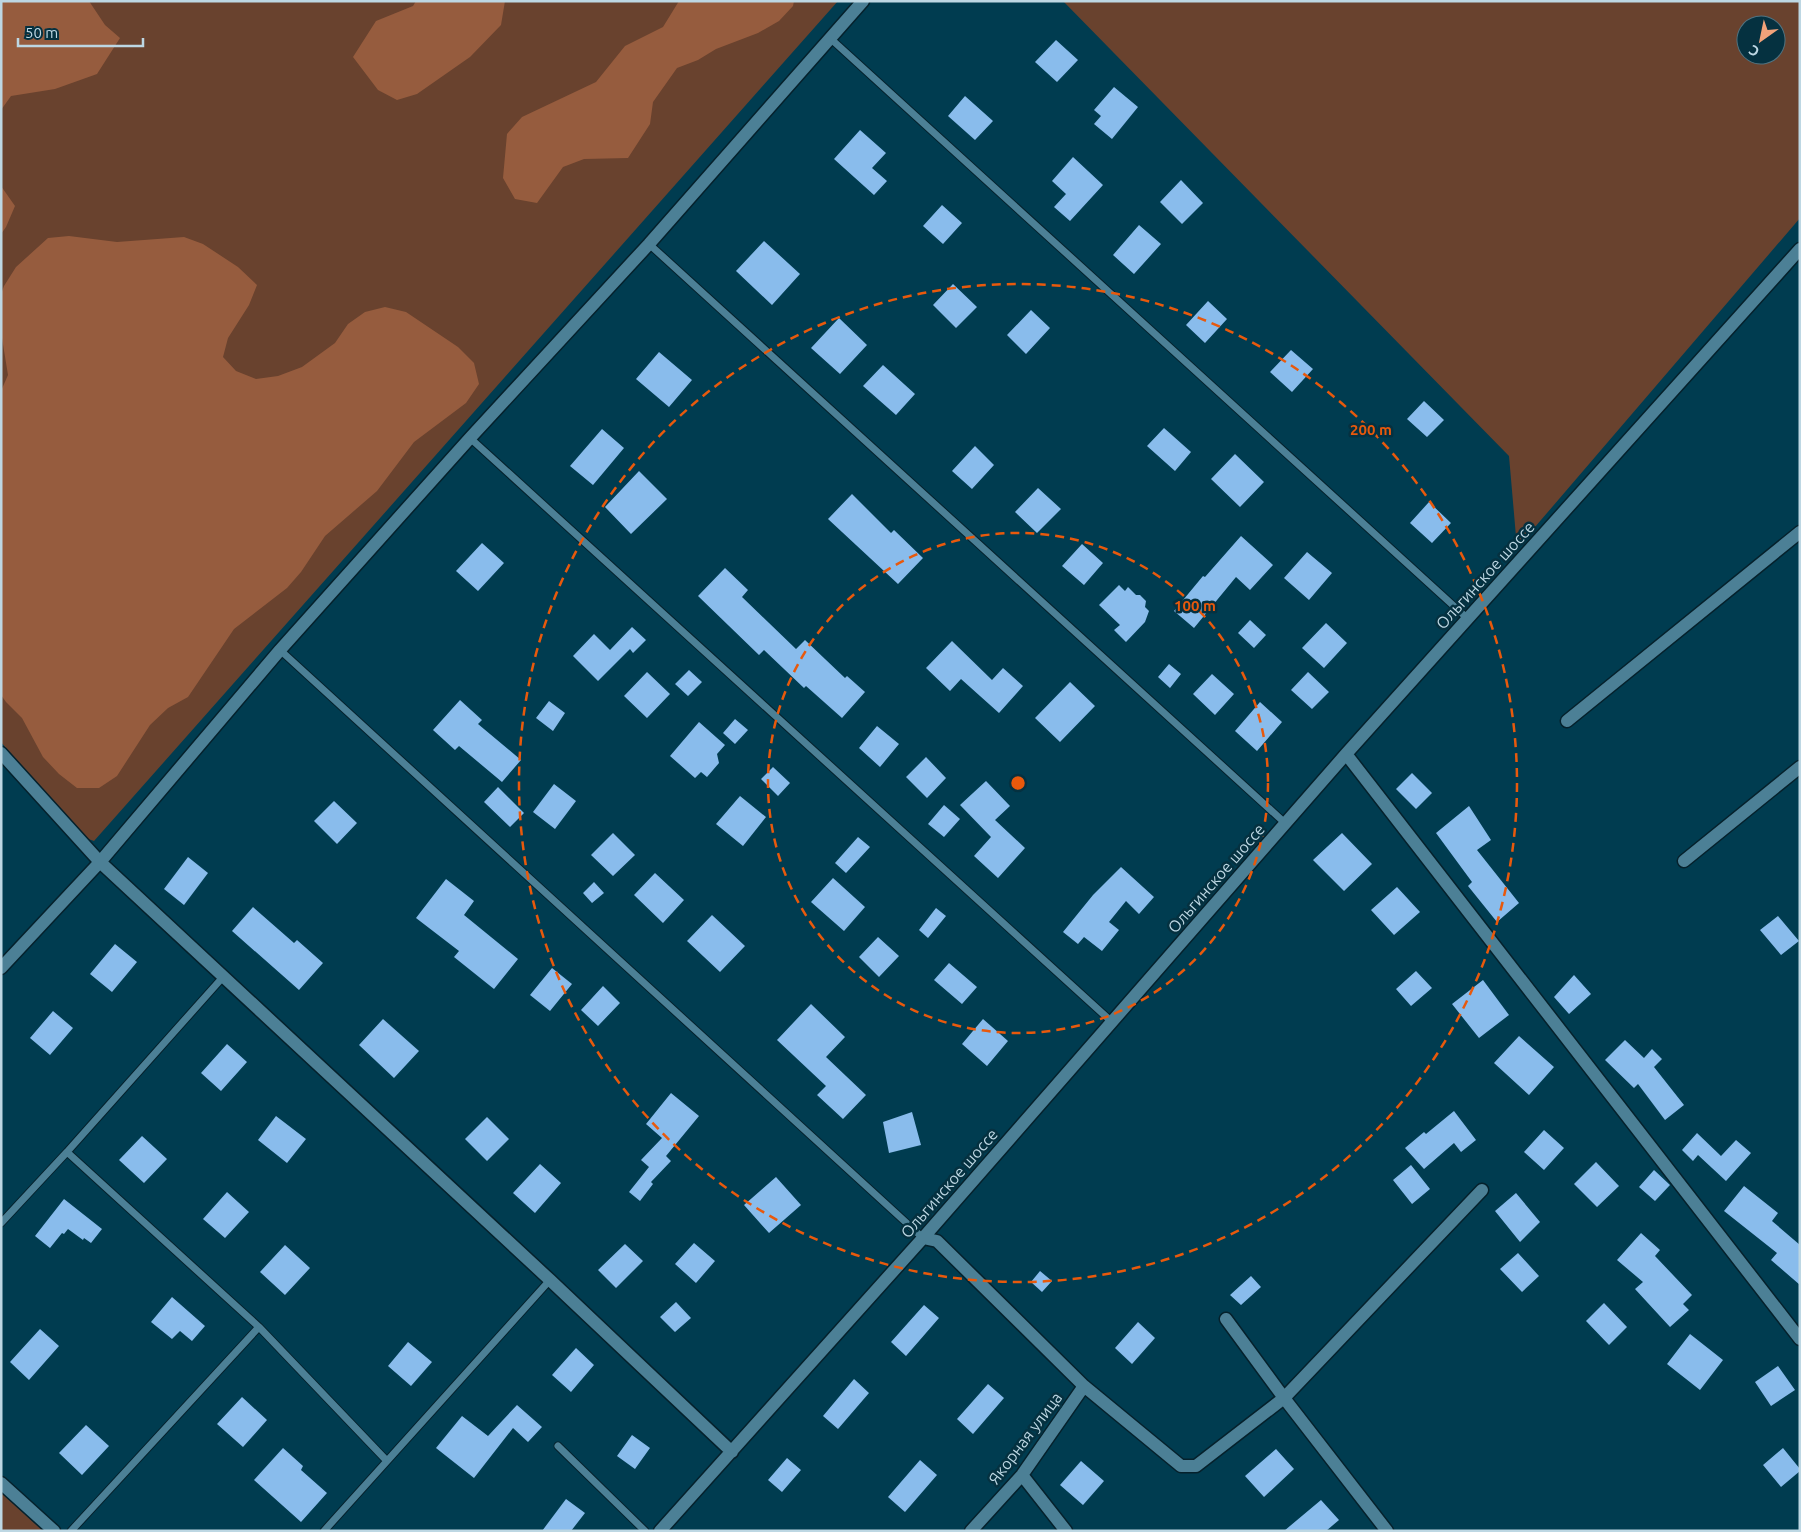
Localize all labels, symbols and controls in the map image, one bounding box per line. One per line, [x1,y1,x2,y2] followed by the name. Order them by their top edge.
[18,15,142,47] scale bar
[1736,15,1786,65] north arrow
[25,24,58,41] text: 50 m
[1746,42,1762,60] text: С
[1350,421,1392,438] text: 200 m
[1432,518,1538,632] street label: Ольгинское шоссе
[1174,597,1216,614] text: 100 m
[1009,774,1027,792] centre of rings
[1164,820,1268,936] street label: Ольгинское шоссе
[897,1125,1001,1241] street label: Ольгинское шоссе
[985,1389,1065,1487] street label: Якорная улица

